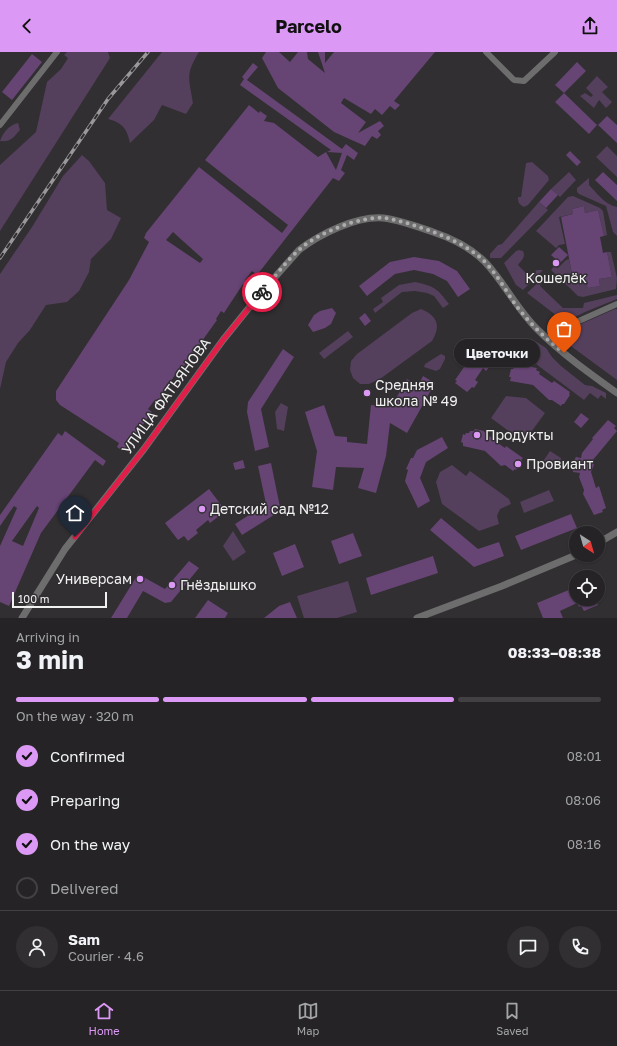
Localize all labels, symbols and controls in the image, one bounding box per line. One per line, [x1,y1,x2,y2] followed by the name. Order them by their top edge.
[16,15,38,37] icon: back
[275,15,342,37] text: Parcelo
[579,15,601,37] icon: share
[551,258,561,268] marker: Кошелёк
[525,269,587,286] place label: Кошелёк
[242,272,282,312] courier
[251,281,273,303] icon: bike
[547,312,581,353] pin
[553,318,575,340] icon: bag
[118,334,214,457] street label: УЛИЦА ФАТЬЯНОВА
[454,339,540,367] callout: Цветочки
[466,345,528,361] text: Цветочки
[375,376,458,409] place label: Средняя школа № 49
[362,388,372,398] marker: Средняя школа № 49
[485,426,554,443] place label: Продукты
[472,430,482,440] marker: Продукты
[526,455,593,472] place label: Провиант
[513,459,523,469] marker: Провиант
[58,496,92,537] pin
[210,500,329,517] place label: Детский сад №12
[64,502,86,524] icon: home
[197,504,207,514] marker: Детский сад №12
[569,526,605,562] north arrow
[569,526,605,606] map controls
[56,570,132,587] place label: Универсам
[569,570,605,606] button: locate
[135,574,145,584] marker: Универсам
[180,576,257,593] place label: Гнёздышко
[167,580,177,590] marker: Гнёздышко
[12,590,107,609] scale bar
[18,592,49,605] text: 100 m
[16,629,80,645] text: Arriving in
[508,643,601,661] text: 08:33–08:38
[16,644,84,675] text: 3 min
[16,708,134,724] text: On the way · 320 m
[16,745,38,767] icon: check
[50,747,125,765] text: Confirmed
[567,748,601,764] text: 08:01
[16,789,38,811] icon: check
[50,791,120,809] text: Preparing
[565,792,601,808] text: 08:06
[16,833,38,855] icon: check
[50,835,130,853] text: On the way
[567,836,601,852] text: 08:16
[50,879,118,897] text: Delivered
[16,926,58,968] button: person
[507,926,549,968] button: chat
[559,926,601,968] button: phone
[68,930,100,948] text: Sam
[68,948,144,964] text: Courier · 4.6
[89,1000,120,1037] tab: Home
[297,1000,319,1037] tab: Map
[496,1000,528,1037] tab: Saved

